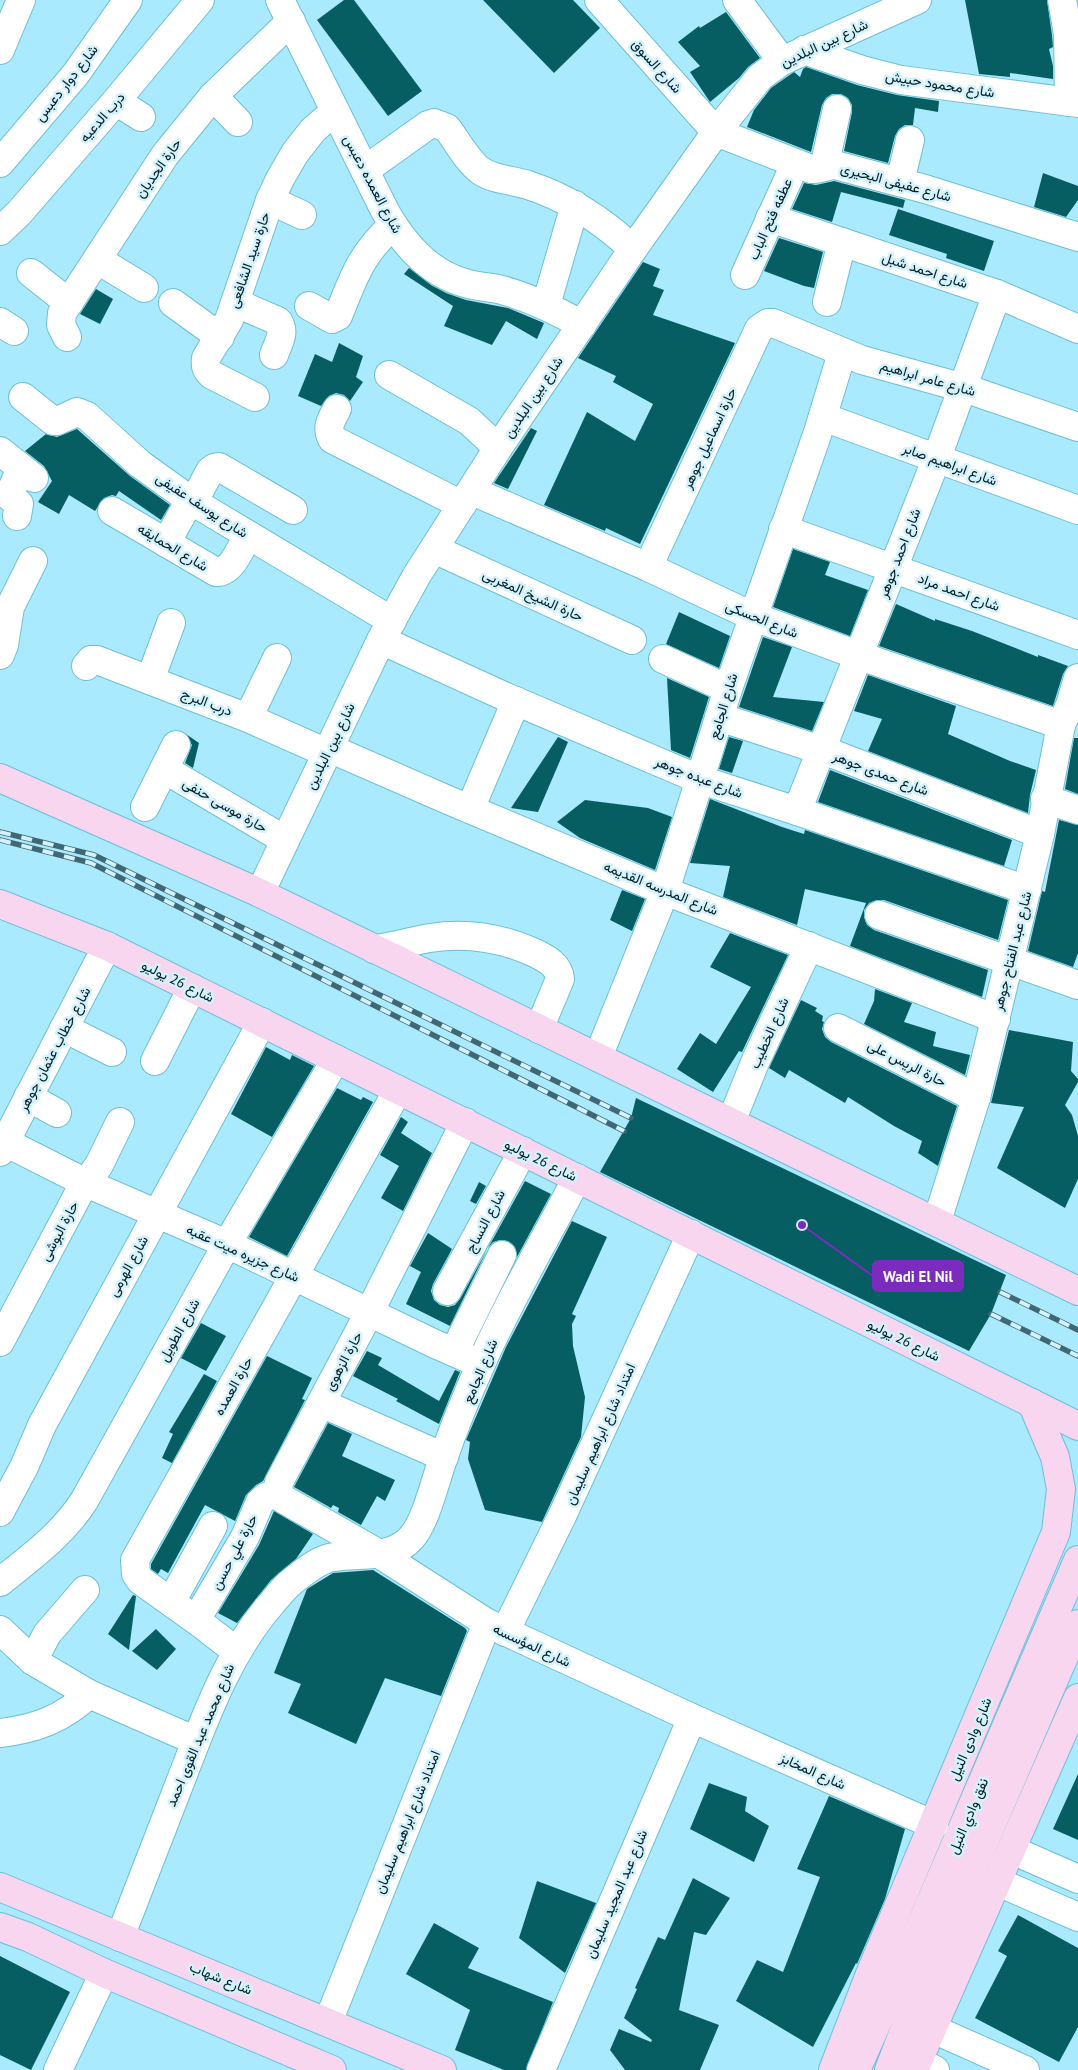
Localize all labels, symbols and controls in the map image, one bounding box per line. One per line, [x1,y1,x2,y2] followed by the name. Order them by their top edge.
[777,15,871,73] street label: شارع بين البلدين
[626,35,686,98] street label: شارع السوق
[30,41,103,126] street label: شارع دوار دعبس
[884,66,996,103] street label: شارع محمود حبيش
[75,88,129,146] street label: درب الدعيه
[338,132,407,237] street label: شارع العمده دعبس
[131,135,185,201] street label: حارة الجديان
[838,159,953,207] street label: شارع عفيفى البحيرى
[744,175,798,263] street label: عطفه فتح الباب
[224,210,274,310] street label: حارة سيد الشافعى
[879,248,970,294] street label: شارع احمد شبل
[499,353,569,442] street label: شارع بين البلدين
[878,356,978,402] street label: شارع عامر ابراهيم
[677,384,740,492] street label: حارة اسماعيل جوهر
[899,438,1000,491] street label: شارع ابراهيم صابر
[151,468,252,543] street label: شارع يوسف عفيفى
[873,506,926,602] street label: شارع احمد جوهر
[133,519,211,577] street label: شارع الحمايقه
[479,565,586,627] street label: حارة الشيخ المغربى
[915,569,1002,617] street label: شارع احمد مراد
[722,596,801,644] street label: شارع الحسكى
[704,671,743,742] street label: شارع الجامع
[178,684,235,722] street label: درب البرج
[301,700,361,793] street label: شارع بين البلدين
[829,746,931,801] street label: شارع حمدى جوهر
[651,752,745,804] street label: شارع عبده جوهر
[179,774,271,836] street label: حارة موسى حنفى
[600,857,721,921] street label: شارع المدرسه القديمه
[988,889,1037,1014] street label: شارع عبد الفتاح جوهر
[138,956,217,1008] street label: شارع 26 يوليو
[13,984,96,1116] street label: شارع خطاب عثمان جوهر
[745,995,795,1072] street label: شارع الخطيب
[865,1035,949,1091] street label: حارة الريس على
[501,1135,580,1187] street label: شارع 26 يوليو
[461,1186,511,1257] street label: شارع النساج
[36,1198,82,1264] street label: حارة البوشى
[183,1220,302,1288] street label: شارع جزيره ميت عقبه
[104,1232,154,1301] street label: شارع الهرمى
[873,1261,963,1291] callout: Wadi El Nil
[883,1267,954,1286] text: Wadi El Nil
[154,1295,205,1366] street label: شارع الطويل
[864,1315,943,1367] street label: شارع 26 يوليو
[320,1328,366,1394] street label: حارة الزهوى
[458,1336,503,1407] street label: شارع الجامع
[210,1354,256,1418] street label: حارة العمده
[561,1360,641,1508] street label: امتداد شارع ابراهيم سليمان
[207,1511,264,1594] street label: حارة علي حسن
[489,1619,574,1673] street label: شارع المؤسسه
[162,1661,240,1810] street label: شارع محمد عبد القوى احمد
[944,1695,997,1784] street label: شارع وادى النيل
[370,1748,446,1897] street label: امتداد شارع ابراهيم سليمان
[776,1748,849,1795] street label: شارع المخابز
[944,1775,995,1858] street label: نفق وادي النيل
[581,1827,653,1962] street label: شارع عبد المجيد سليمان
[186,1957,255,2001] street label: شارع شهاب

